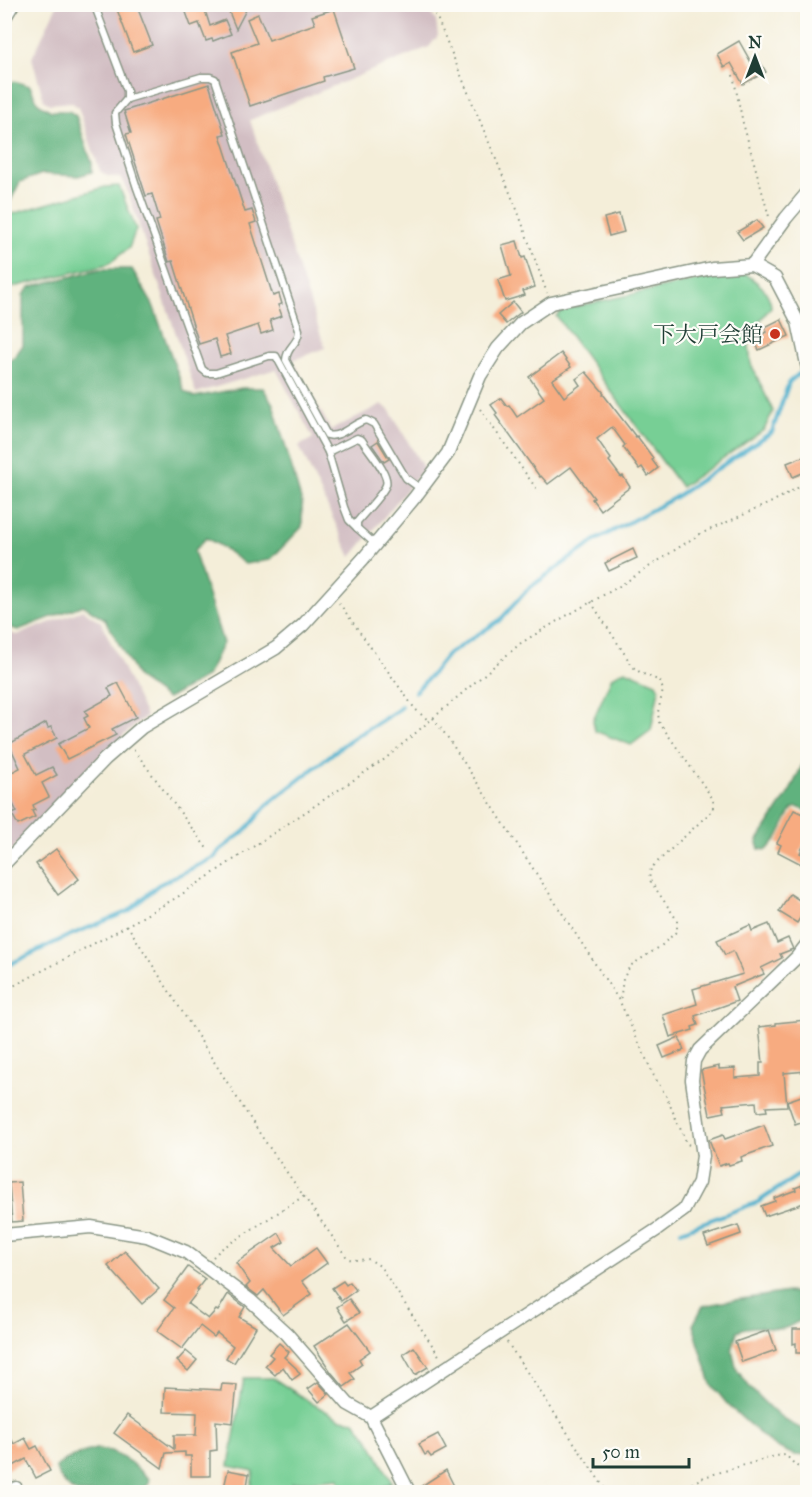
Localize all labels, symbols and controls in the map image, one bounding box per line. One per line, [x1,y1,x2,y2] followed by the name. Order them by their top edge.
[725,27,785,87] north arrow
[748,33,762,52] text: N
[653,321,763,348] place label: 下大戸会館
[768,327,782,341] marker: 下大戸会館
[593,1431,689,1469] scale bar
[602,1441,640,1463] text: 50 m

